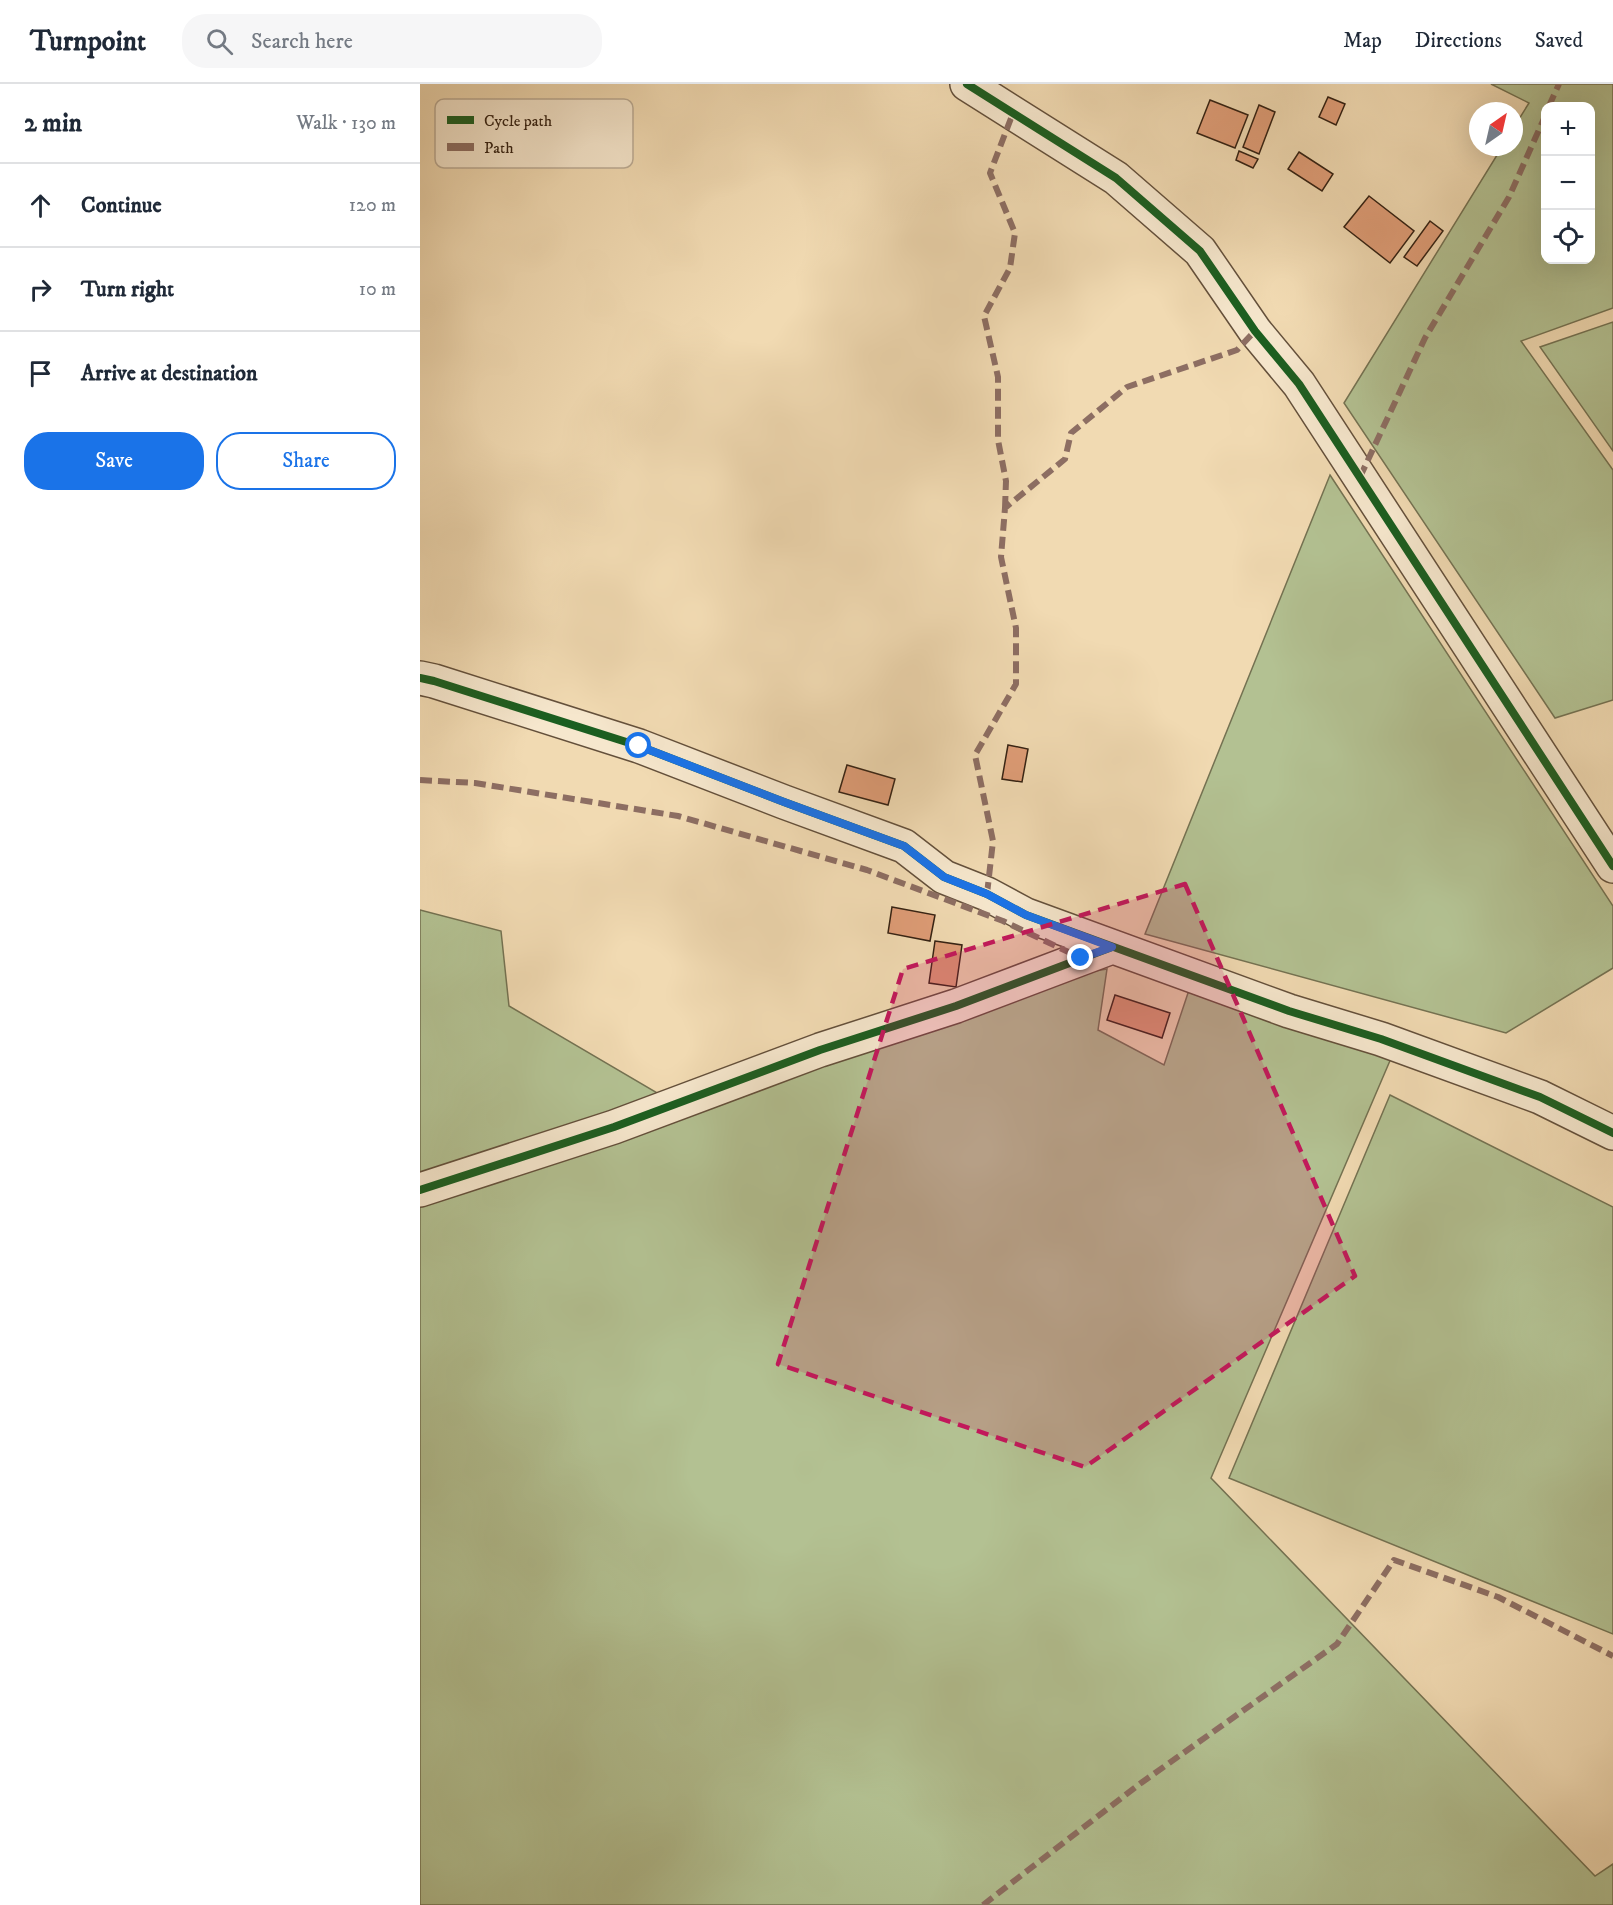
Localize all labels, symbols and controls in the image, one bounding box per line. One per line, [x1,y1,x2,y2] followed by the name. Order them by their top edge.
[182,14,602,68] search box
[30,24,146,59] text: Turnpoint
[203,25,236,58] icon: search
[251,28,353,55] text: Search here
[1343,28,1382,54] text: Map
[1415,28,1502,54] text: Directions
[1535,28,1583,54] text: Saved
[435,99,633,168] legend
[1469,102,1523,156] north arrow
[1541,102,1595,264] map controls
[1541,102,1595,156] button: +
[24,107,82,140] text: 2 min
[296,111,396,136] text: Walk · 130 m
[484,111,553,131] text: Cycle path
[484,138,514,158] text: Path
[1541,156,1595,210] button: −
[24,189,57,222] icon: ahead
[81,192,162,219] text: Continue
[349,193,396,218] text: 120 m
[1541,210,1595,264] button: locate
[24,273,57,306] icon: right
[81,276,174,303] text: Turn right
[359,277,396,302] text: 10 m
[24,357,57,390] icon: arrive
[81,360,258,387] text: Arrive at destination
[24,432,204,490] button: Save
[216,432,396,490] button: Share
[625,732,651,758] route start
[1067,944,1093,970] route end

